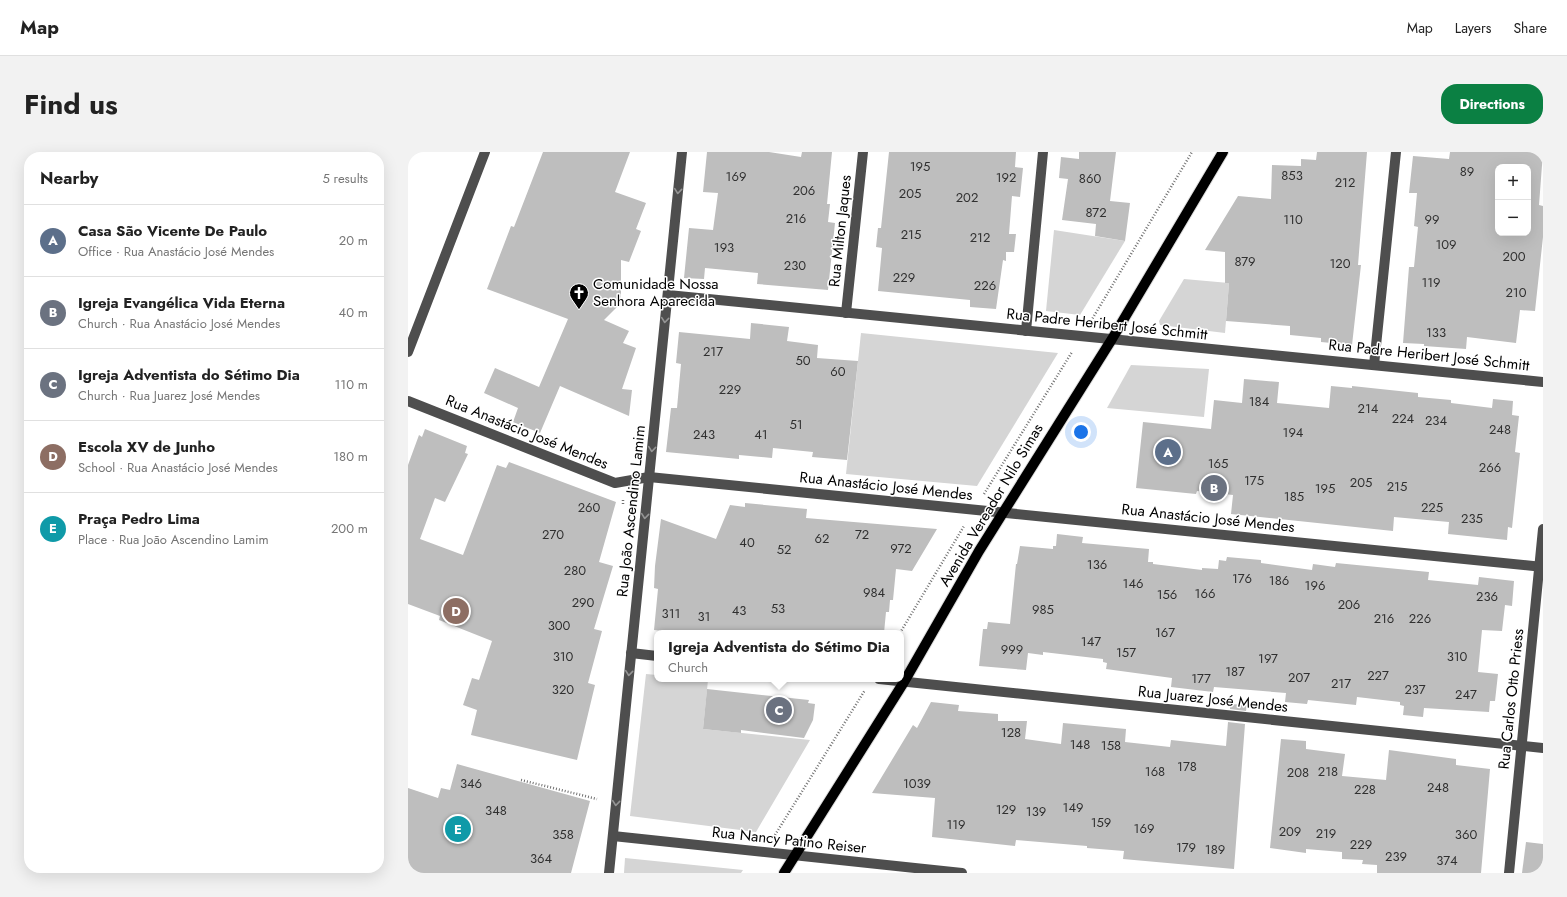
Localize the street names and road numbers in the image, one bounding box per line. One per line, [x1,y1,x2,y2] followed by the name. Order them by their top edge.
[823,174,857,288] street label: Rua Milton Jaques
[1005,303,1209,346] street label: Rua Padre Heribert José Schmitt
[1327,334,1531,377] street label: Rua Padre Heribert José Schmitt
[442,389,612,475] street label: Rua Anastácio José Mendes
[933,419,1049,591] street label: Avenida Vereador Nilo Simas
[611,424,651,598] street label: Rua João Ascendino Lamim
[798,466,974,506] street label: Rua Anastácio José Mendes
[1120,498,1296,538] street label: Rua Anastácio José Mendes
[1493,628,1529,770] street label: Rua Carlos Otto Priess
[1137,680,1289,718] street label: Rua Juarez José Mendes
[711,821,868,859] street label: Rua Nancy Patino Reiser

